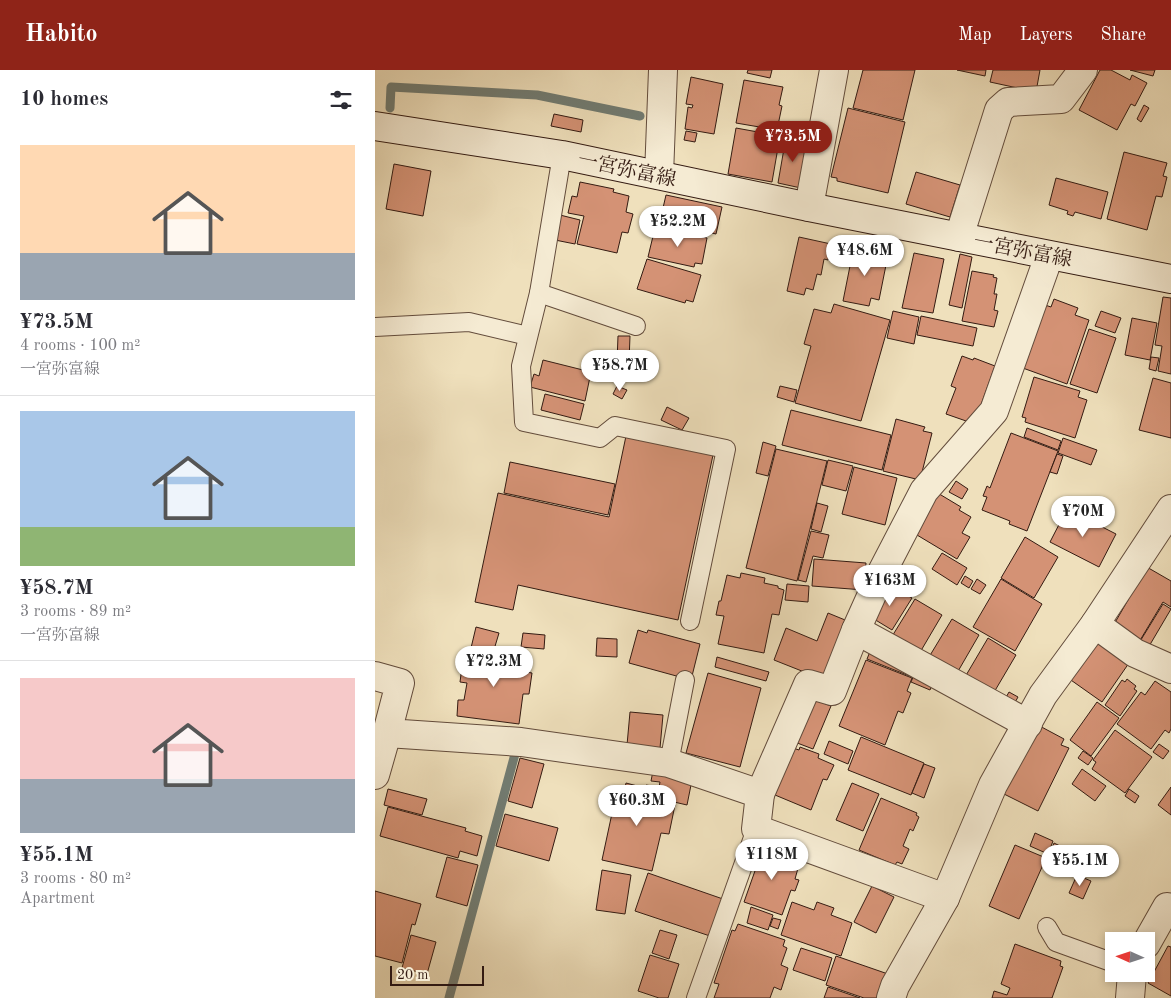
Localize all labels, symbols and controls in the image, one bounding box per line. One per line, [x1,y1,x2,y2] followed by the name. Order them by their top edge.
[25,23,98,47] text: Habito
[958,26,992,44] text: Map
[1020,26,1072,44] text: Layers
[1100,26,1146,44] text: Share
[327,86,355,114] icon: filters
[20,89,108,110] text: 10 homes
[752,121,834,163] pin: ¥73.5M
[765,129,821,145] text: ¥73.5M
[576,149,678,191] street label: 一宮弥富線
[143,178,233,268] icon: home
[637,206,719,248] pin: ¥52.2M
[650,214,706,230] text: ¥52.2M
[972,231,1074,271] street label: 一宮弥富線
[824,234,906,277] pin: ¥48.6M
[837,243,893,259] text: ¥48.6M
[20,312,93,333] text: ¥73.5M
[20,338,140,354] text: 4 rooms · 100 m²
[579,350,661,392] pin: ¥58.7M
[592,358,648,374] text: ¥58.7M
[20,362,100,378] text: 一宮弥富線
[143,443,233,533] icon: home
[1053,496,1113,538] pin: ¥70M
[1062,504,1104,520] text: ¥70M
[855,564,925,607] pin: ¥163M
[864,573,916,589] text: ¥163M
[20,578,93,599] text: ¥58.7M
[20,604,131,620] text: 3 rooms · 89 m²
[20,628,100,644] text: 一宮弥富線
[453,646,535,688] pin: ¥72.3M
[466,654,522,670] text: ¥72.3M
[143,710,233,800] icon: home
[596,784,678,827] pin: ¥60.3M
[609,793,665,809] text: ¥60.3M
[737,838,807,881] pin: ¥118M
[1039,844,1121,887] pin: ¥55.1M
[20,845,93,866] text: ¥55.1M
[746,847,798,863] text: ¥118M
[1052,853,1108,869] text: ¥55.1M
[20,871,131,887] text: 3 rooms · 80 m²
[20,891,95,907] text: Apartment
[1105,932,1155,982] north arrow
[1105,932,1155,982] map controls
[390,963,484,986] scale bar
[397,968,428,982] text: 20 m

